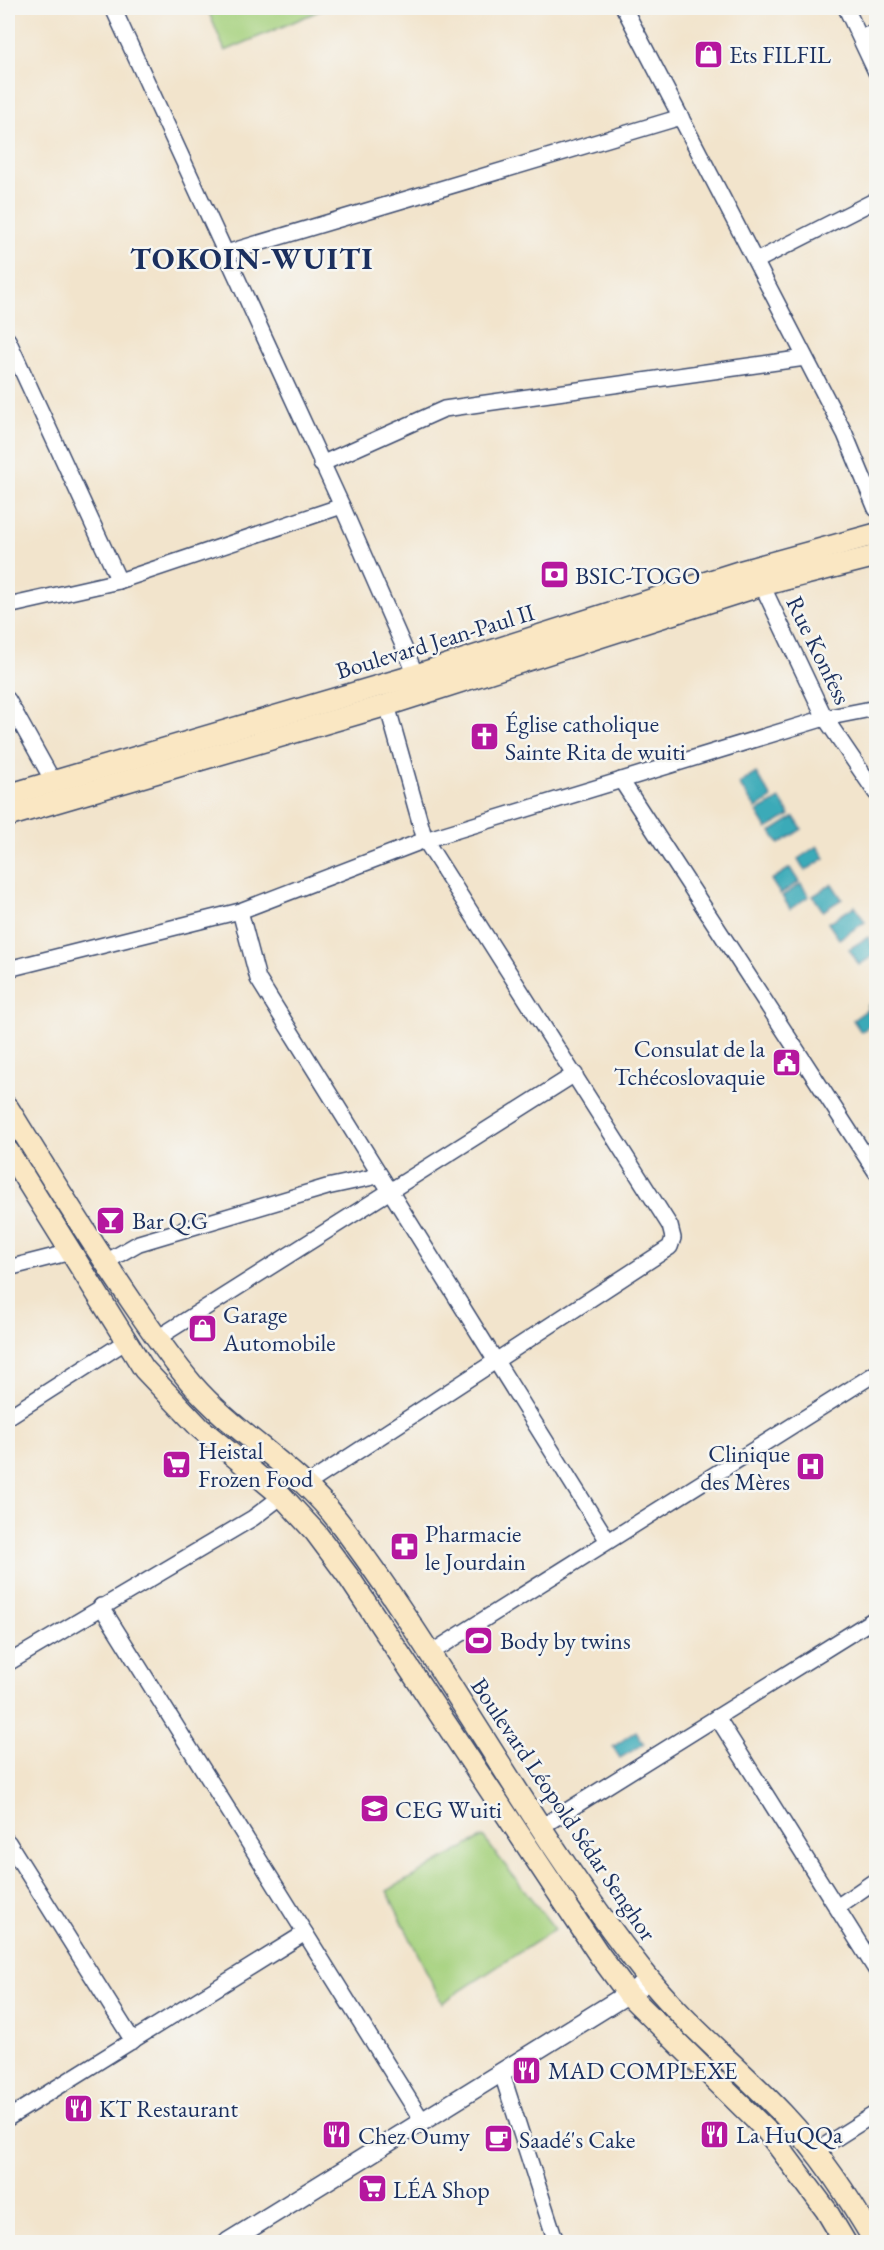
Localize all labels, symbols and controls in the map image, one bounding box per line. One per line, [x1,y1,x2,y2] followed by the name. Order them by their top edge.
[692,38,724,70] shop icon: Ets FILFIL
[729,39,831,70] place label: Ets FILFIL
[130,239,374,278] district label: TOKOIN-WUITI
[538,559,570,591] bank icon: BSIC-TOGO
[575,560,700,591] place label: BSIC-TOGO
[779,591,859,709] street label: Rue Konfess
[332,596,538,686] street label: Boulevard Jean-Paul II
[505,708,686,767] place label: Église catholique Sainte Rita de wuiti
[468,721,500,753] church icon: Église catholique Sainte Rita de wuiti
[614,1033,765,1092] place label: Consulat de la Tchécoslovaquie
[770,1046,802,1078] public building icon: Consulat de la Tchécoslovaquie
[95,1204,127,1236] bar icon: Bar Q.G
[132,1205,208,1236] place label: Bar Q.G
[222,1299,336,1358] place label: Garage Automobile
[186,1312,218,1344] shop icon: Garage Automobile
[198,1435,314,1494] place label: Heistal Frozen Food
[700,1438,790,1497] place label: Clinique des Mères
[161,1448,193,1480] supermarket icon: Heistal Frozen Food
[795,1451,827,1483] hospital icon: Clinique des Mères
[425,1518,526,1577] place label: Pharmacie le Jourdain
[388,1531,420,1563] pharmacy icon: Pharmacie le Jourdain
[463,1624,495,1656] sports icon: Body by twins
[500,1625,631,1656] place label: Body by twins
[464,1671,664,1947] street label: Boulevard Léopold Sédar Senghor
[358,1793,390,1825] school or university icon: CEG Wuiti
[395,1794,502,1825] place label: CEG Wuiti
[511,2054,543,2086] restaurant icon: MAD COMPLEXE
[548,2055,737,2086] place label: MAD COMPLEXE
[62,2092,94,2124] restaurant icon: KT Restaurant
[99,2093,238,2124] place label: KT Restaurant
[699,2118,731,2150] restaurant icon: La HuQQa
[321,2119,353,2151] restaurant icon: Chez Oumy
[736,2119,843,2150] place label: La HuQQa
[358,2120,470,2151] place label: Chez Oumy
[482,2123,514,2155] cafe icon: Saadé's Cake
[519,2124,635,2155] place label: Saadé's Cake
[356,2173,388,2205] supermarket icon: LÉA Shop
[393,2174,490,2205] place label: LÉA Shop

